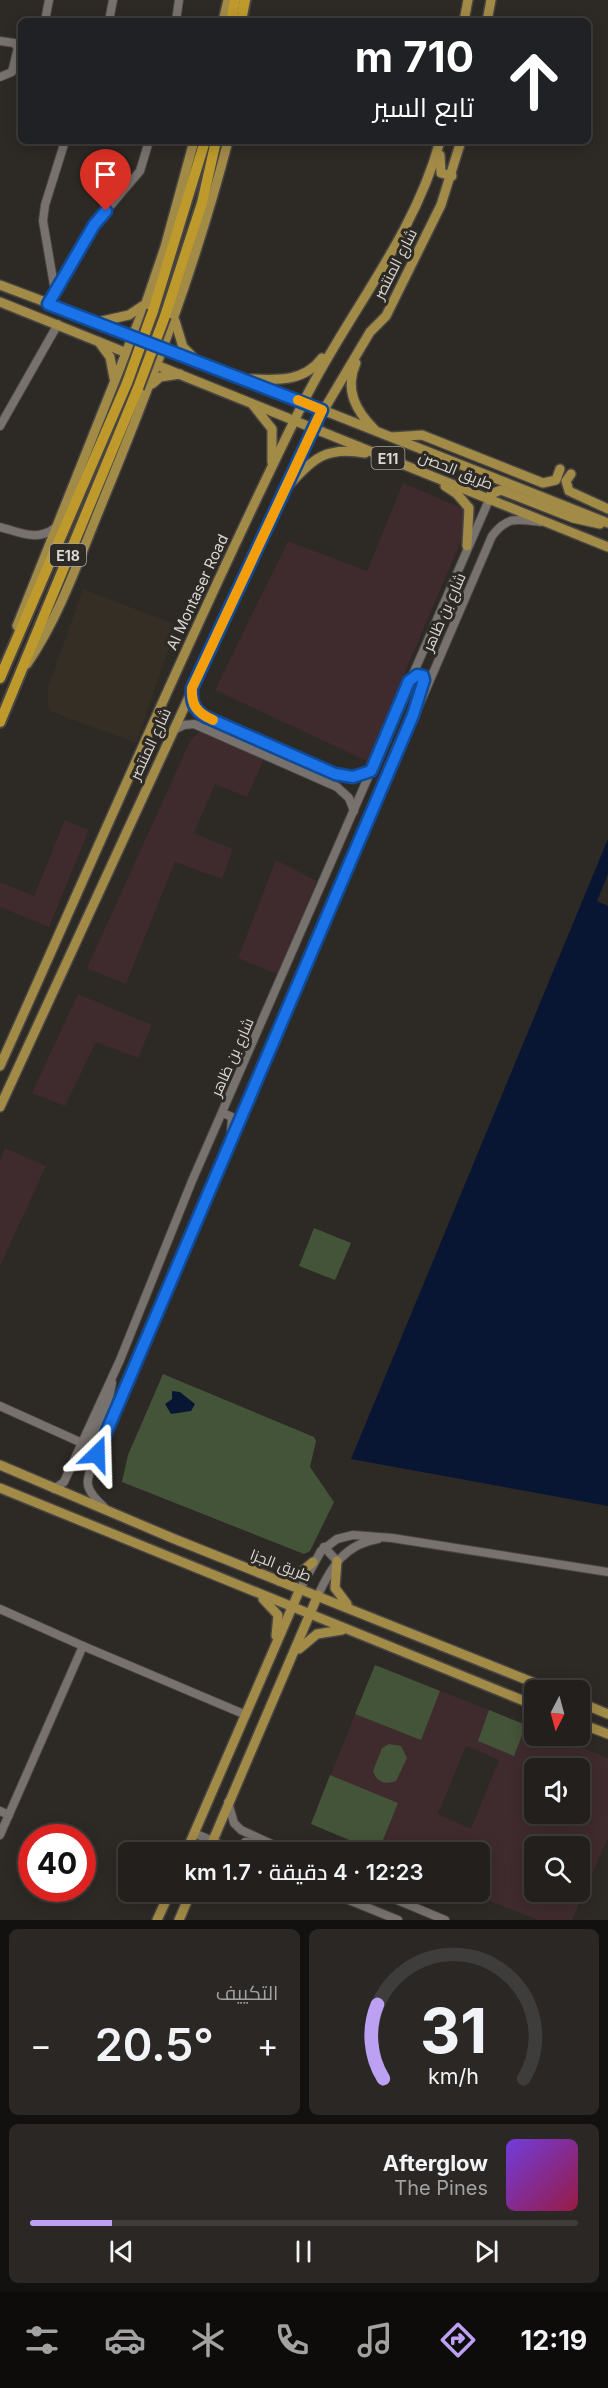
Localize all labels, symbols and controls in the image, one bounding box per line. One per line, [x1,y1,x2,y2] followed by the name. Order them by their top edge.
[355,31,474,82] text: 710 m
[495,42,573,120] icon: ahead
[373,91,474,124] text: تابع السير
[80,149,131,211] pin
[89,158,122,191] icon: arrive
[369,225,423,304] street label: شارع المنتصر
[416,446,496,494] street label: طريق الحصن
[372,447,404,469] road number: E11
[162,531,232,653] street label: Al Montaser Road
[50,544,86,566] road number: E18
[418,570,472,656] street label: شارع بن ظاهر
[125,705,177,785] street label: شارع المنتصر
[206,1015,260,1101] street label: شارع بن ظاهر
[65,1422,129,1486] position arrow
[247,1545,314,1586] street label: طريق الجزا
[524,1680,590,1746] north arrow
[524,1680,590,1902] map controls
[524,1758,590,1824] button: sound
[18,1824,96,1902] speed limit sign: 40
[524,1836,590,1902] button: search
[184,1859,424,1885] text: 12:23 · 4 دقيقة · 1.7 km
[216,1981,279,2005] text: التكييف
[420,1993,487,2068] text: 31
[95,2017,214,2072] text: 20.5°
[30,2025,52,2065] text: −
[257,2025,278,2065] text: +
[428,2063,479,2089] text: km/h
[383,2150,488,2176] text: Afterglow
[394,2176,488,2200] text: The Pines
[105,2235,138,2268] icon: previous
[287,2235,320,2268] icon: pause
[470,2235,503,2268] icon: next
[21,2319,63,2361] icon: filters
[104,2319,146,2361] icon: car
[187,2319,229,2361] icon: climate
[271,2319,313,2361] icon: phone
[354,2319,396,2361] icon: music
[437,2319,479,2361] icon: directions
[521,2324,587,2357] text: 12:19

